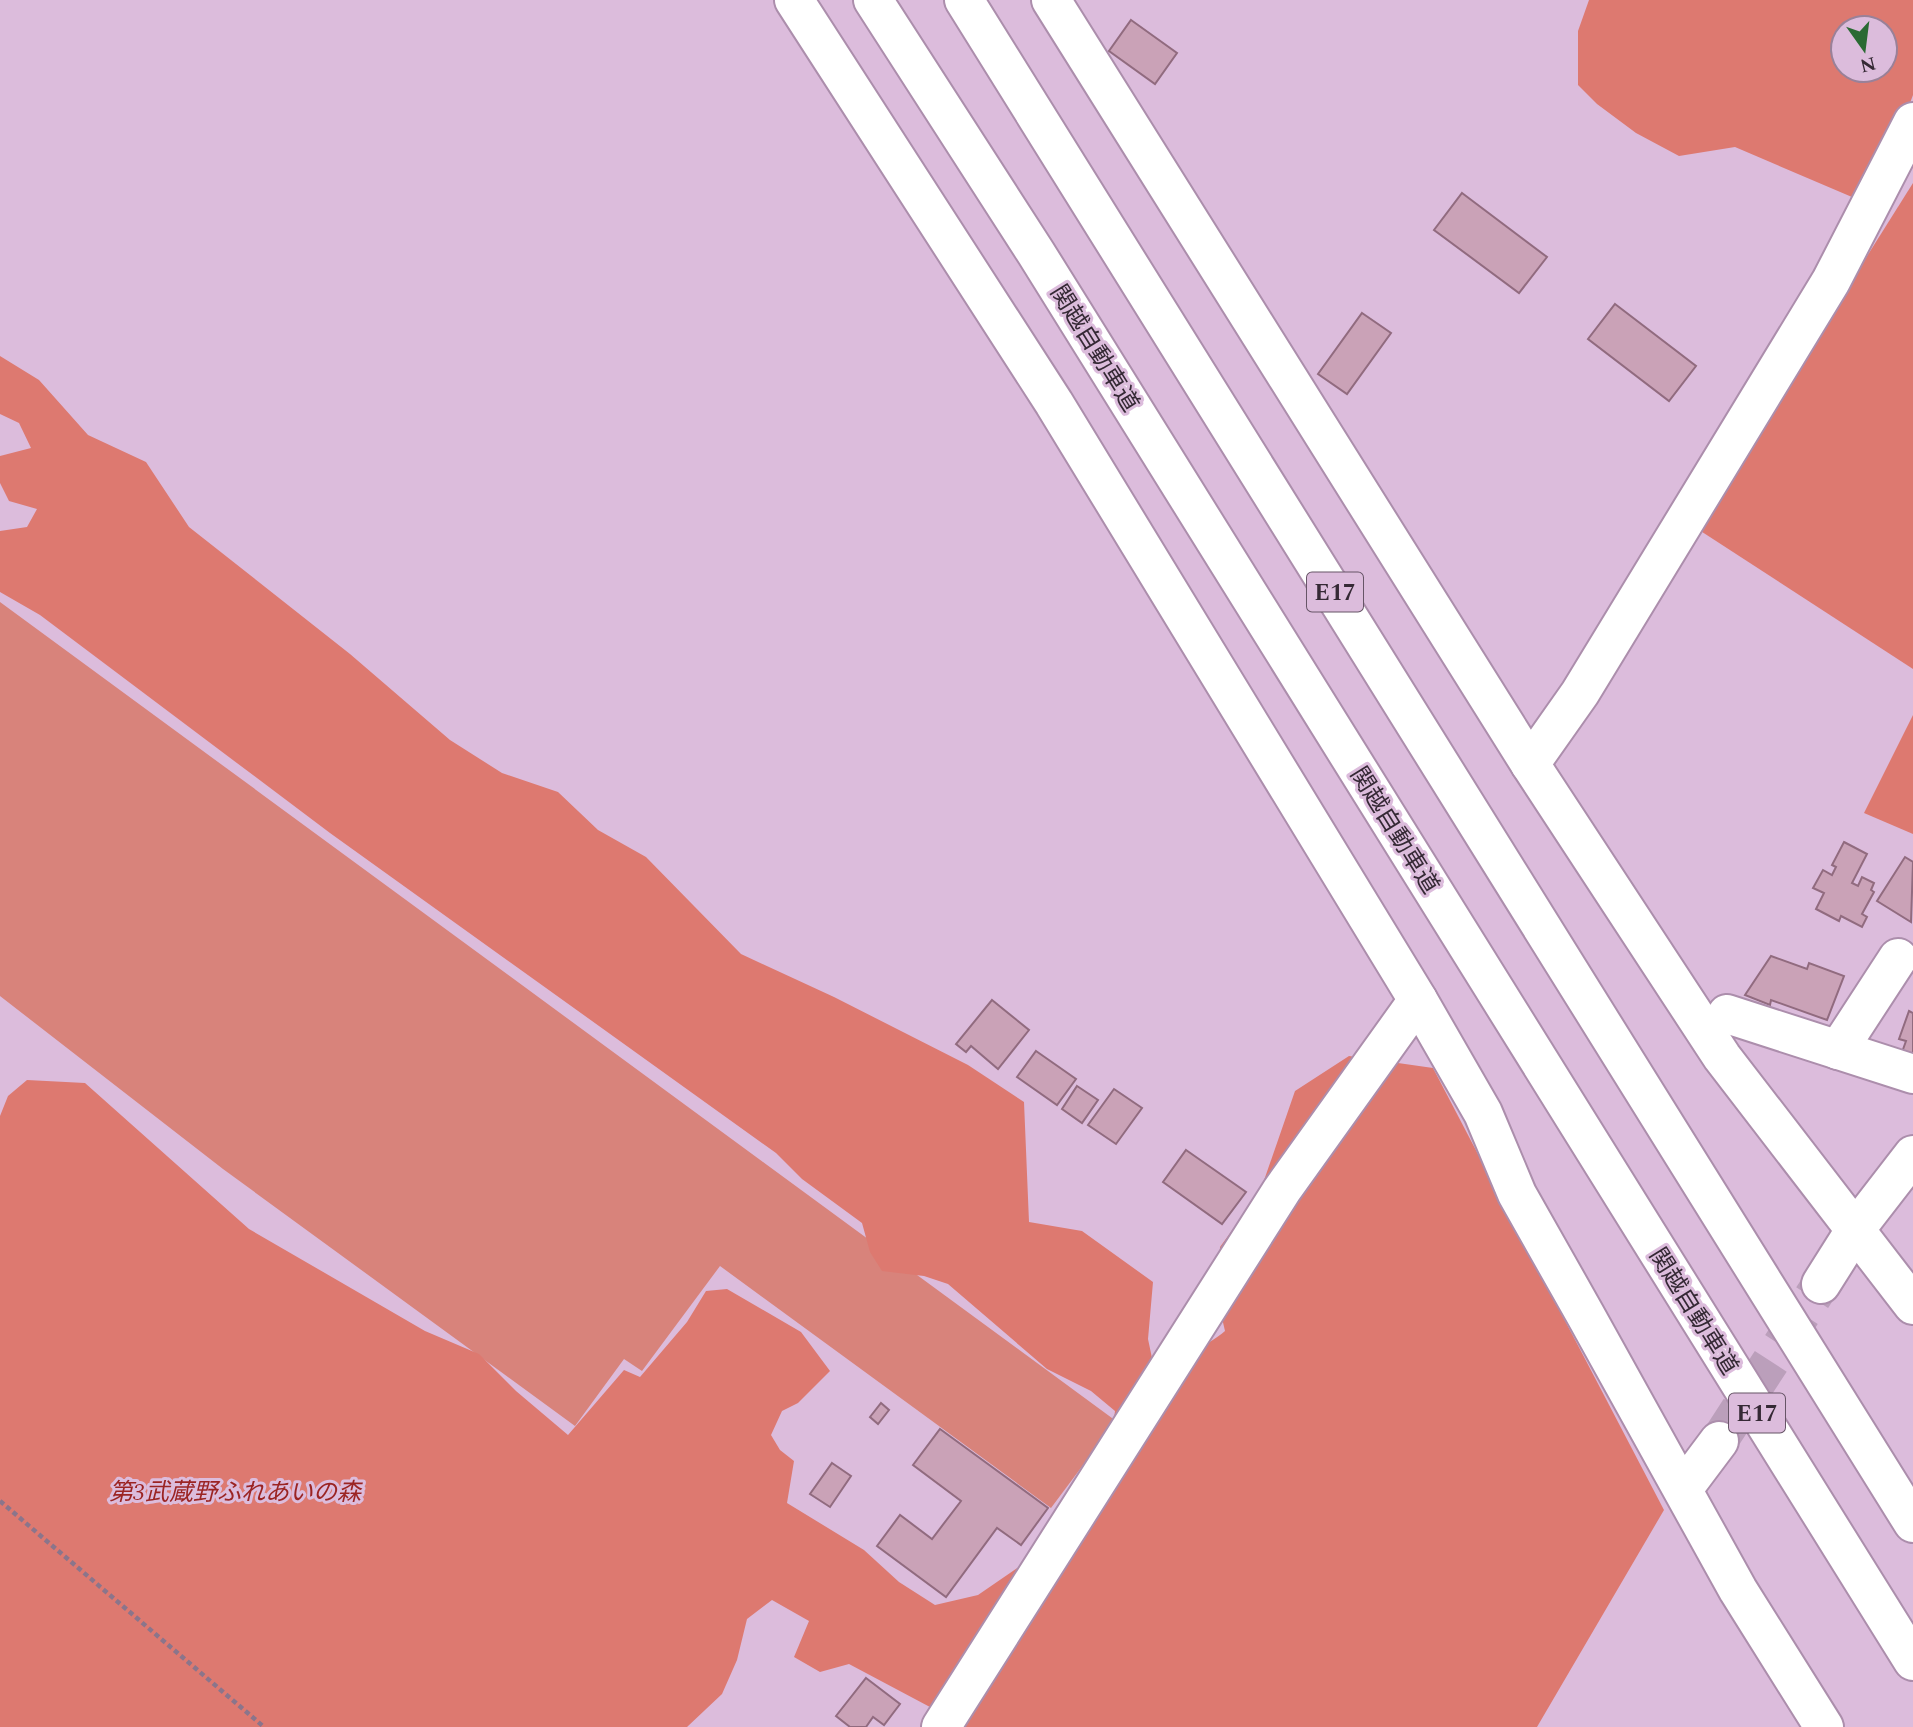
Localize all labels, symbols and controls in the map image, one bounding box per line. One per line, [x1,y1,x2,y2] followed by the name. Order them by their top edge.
[1829,14,1899,84] north arrow
[1857,48,1879,80] text: N
[1041,278,1148,419] street label: 関越自動車道
[1307,572,1363,612] road number: E17
[1341,760,1448,901] street label: 関越自動車道
[1640,1241,1747,1382] street label: 関越自動車道
[1729,1394,1785,1432] road number: E17
[109,1475,363,1511] park label: 第3武蔵野ふれあいの森

